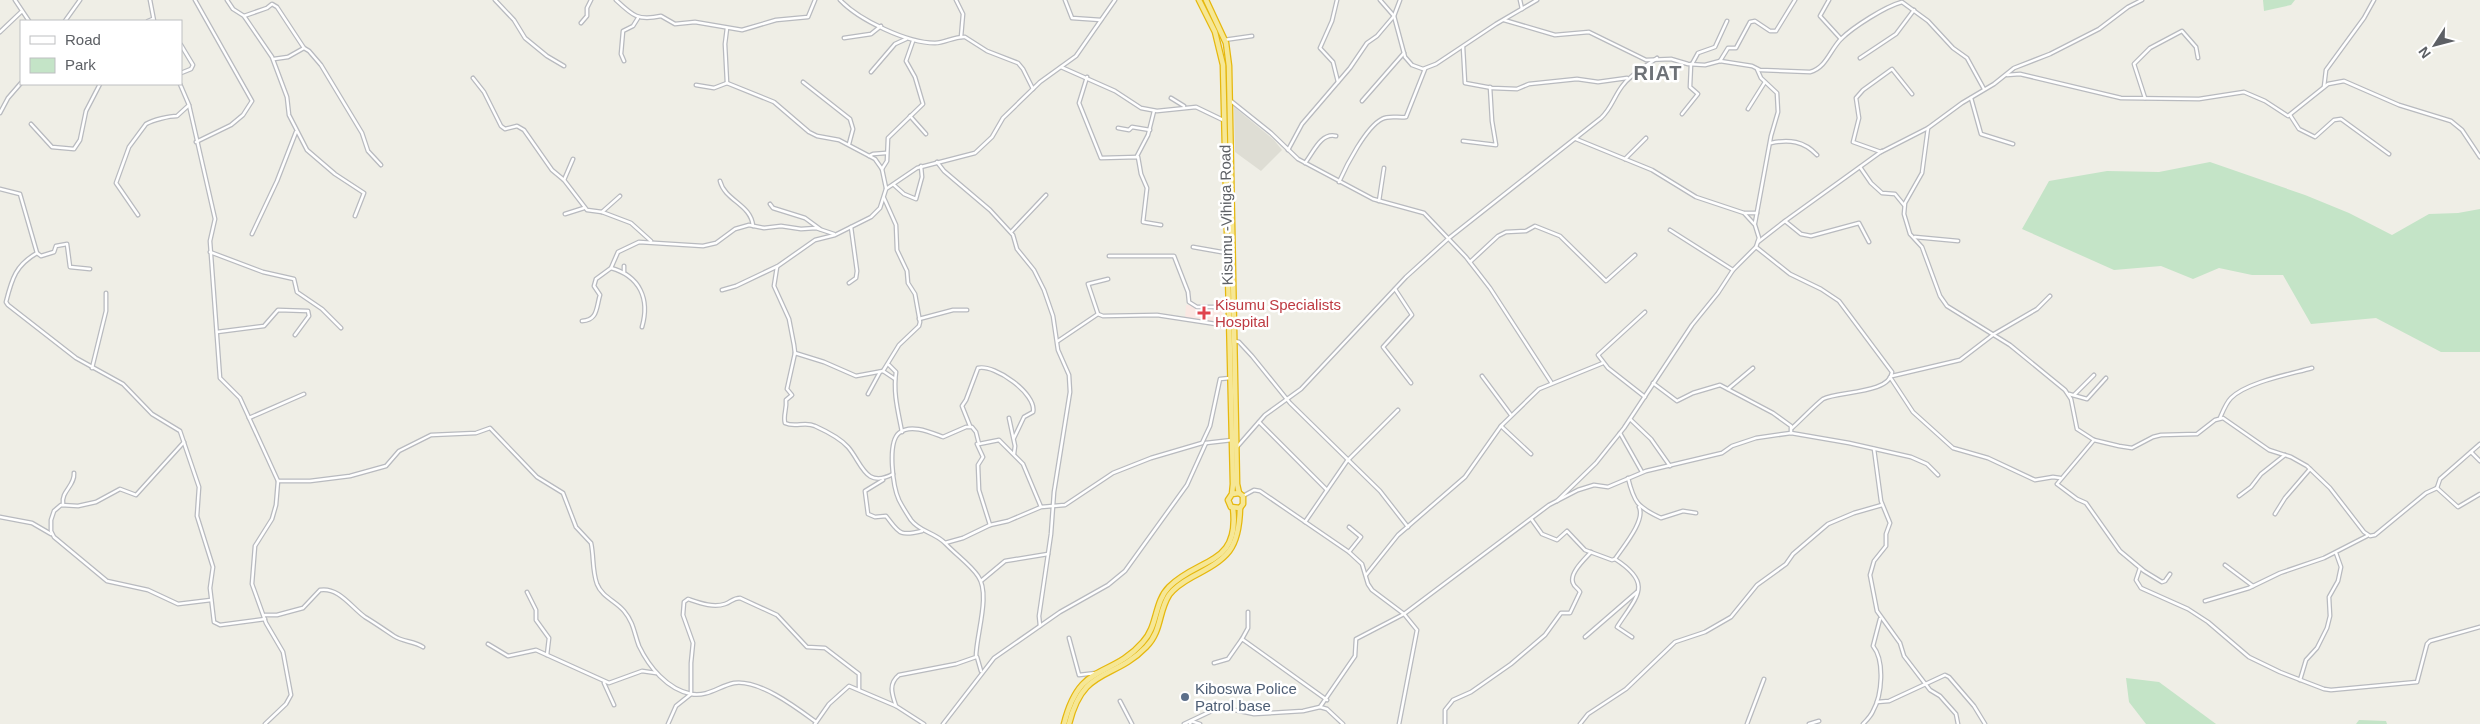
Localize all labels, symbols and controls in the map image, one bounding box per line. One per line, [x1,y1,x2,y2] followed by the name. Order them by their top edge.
[20,20,182,85] legend
[2410,20,2460,70] north arrow
[65,31,101,48] text: Road
[2415,44,2434,61] text: N
[65,56,96,73] text: Park
[1633,62,1683,84] district label: RIAT
[1216,145,1236,285] street label: Kisumu -Vihiga Road
[1215,296,1341,330] place label: Kisumu Specialists Hospital
[1197,306,1211,320] marker: Kisumu Specialists Hospital
[1195,680,1297,714] place label: Kiboswa Police Patrol base
[1179,691,1191,703] marker: Kiboswa Police Patrol base

